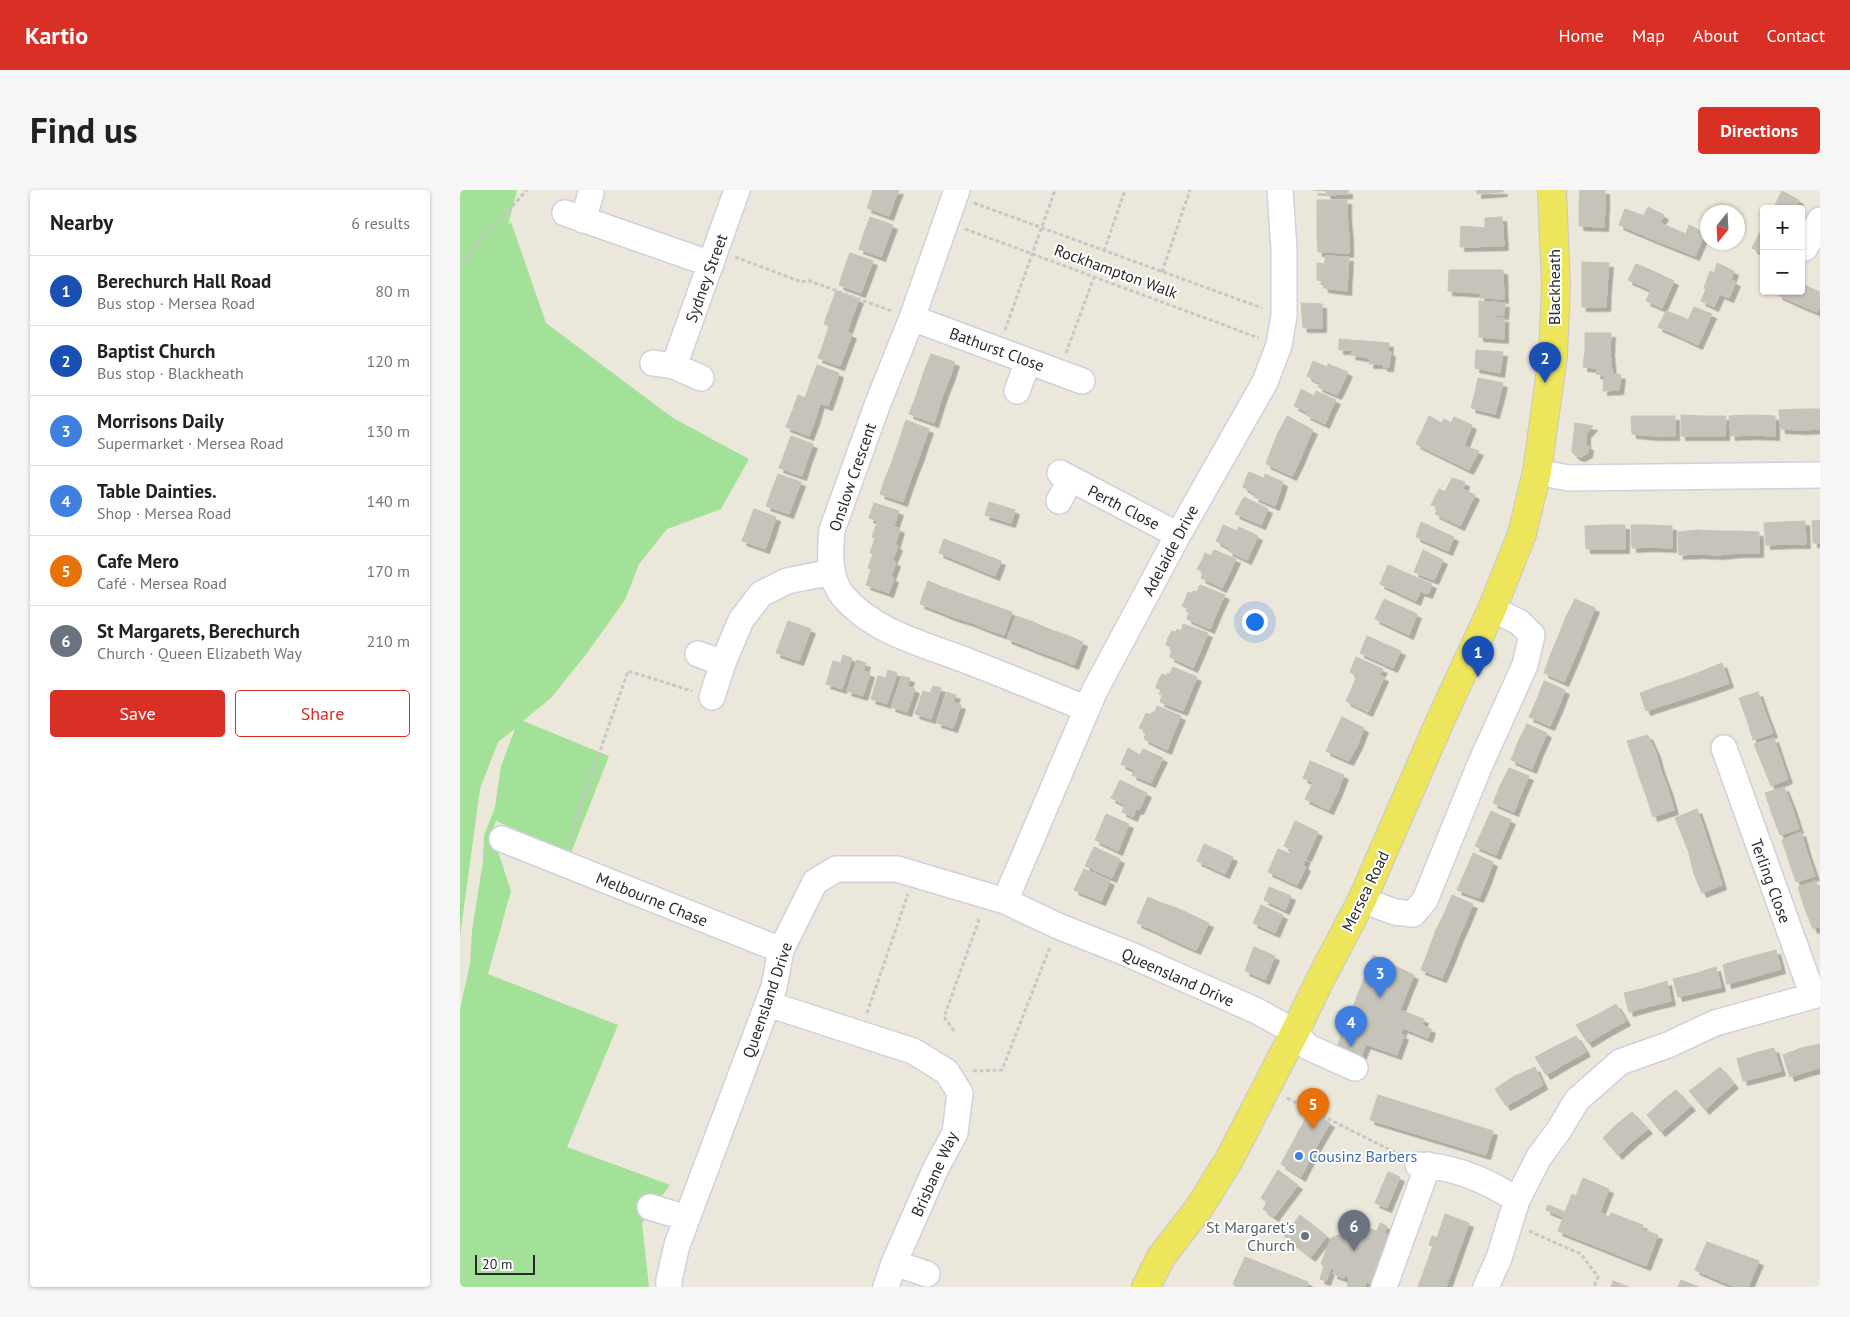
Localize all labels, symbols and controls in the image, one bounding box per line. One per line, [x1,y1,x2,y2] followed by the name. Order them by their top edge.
[25,20,88,51] text: Kartio
[1558,24,1604,47] text: Home
[1632,24,1665,47] text: Map
[1693,24,1739,47] text: About
[1767,24,1825,47] text: Contact
[30,107,138,153] text: Find us
[1698,107,1820,154] button: Directions
[1700,205,1745,250] north arrow
[1760,205,1805,295] map controls
[1760,205,1805,250] button: +
[50,209,113,236] text: Nearby
[351,213,410,233] text: 6 results
[681,230,732,325] street label: Sydney Street
[1052,239,1181,303] street label: Rockhampton Walk
[1544,249,1564,325] street label: Blackheath
[1760,250,1805,295] button: −
[97,269,271,293] text: Berechurch Hall Road
[61,281,71,301] text: 1
[375,281,410,301] text: 80 m
[97,293,255,313] text: Bus stop · Mersea Road
[947,323,1047,375] street label: Bathurst Close
[97,339,215,363] text: Baptist Church
[1529,342,1561,383] pin: 2
[61,351,71,371] text: 2
[367,351,410,371] text: 120 m
[97,363,244,383] text: Bus stop · Blackheath
[97,409,224,433] text: Morrisons Daily
[824,420,880,534] street label: Onslow Crescent
[61,421,71,441] text: 3
[367,421,410,441] text: 130 m
[97,433,284,453] text: Supermarket · Mersea Road
[97,479,217,503] text: Table Dainties.
[1085,480,1163,534] street label: Perth Close
[61,491,71,511] text: 4
[367,491,410,511] text: 140 m
[1138,501,1202,599] street label: Adelaide Drive
[97,503,231,523] text: Shop · Mersea Road
[97,549,179,573] text: Cafe Mero
[61,561,71,581] text: 5
[367,561,410,581] text: 170 m
[97,573,227,593] text: Café · Mersea Road
[1242,609,1268,635] your location
[97,619,300,643] text: St Margarets, Berechurch
[61,631,71,651] text: 6
[367,631,410,651] text: 210 m
[1462,636,1494,677] pin: 1
[97,643,302,663] text: Church · Queen Elizabeth Way
[50,690,225,737] button: Save
[235,690,410,737] button: Share
[1747,836,1795,926] street label: Terling Close
[1337,847,1393,935] street label: Mersea Road
[593,868,711,930] street label: Melbourne Chase
[738,939,796,1061] street label: Queensland Drive
[1119,943,1237,1011] street label: Queensland Drive
[1364,957,1396,998] pin: 3
[1335,1006,1367,1047] pin: 4
[1297,1088,1329,1129] pin: 5
[906,1128,962,1220] street label: Brisbane Way
[1309,1146,1417,1166] place label: Cousinz Barbers
[1293,1150,1305,1162] marker: Cousinz Barbers
[1338,1210,1370,1251] pin: 6
[1206,1217,1295,1255] place label: St Margaret's Church
[1299,1230,1311,1242] marker: St Margaret's Church
[475,1252,535,1275] scale bar
[482,1255,512,1273] text: 20 m

